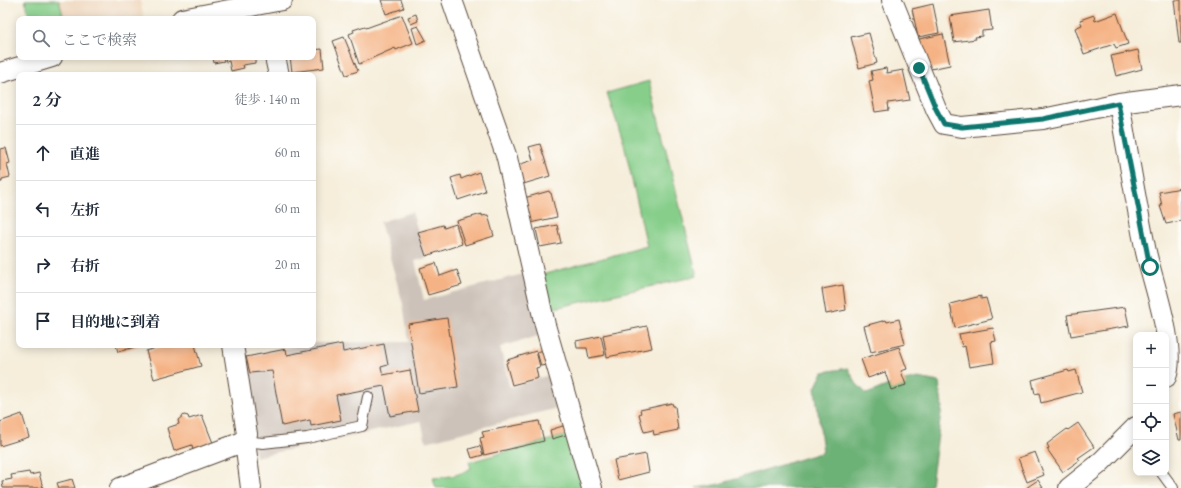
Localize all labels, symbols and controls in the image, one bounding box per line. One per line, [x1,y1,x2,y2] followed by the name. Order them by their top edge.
[16,16,316,60] search box
[30,27,52,49] icon: search
[62,30,137,49] text: ここで検索
[910,59,928,77] route end
[32,89,62,111] text: 2 分
[235,91,300,108] text: 徒歩 · 140 m
[32,142,54,164] icon: ahead
[70,144,100,163] text: 直進
[275,144,300,161] text: 60 m
[32,198,54,220] icon: left
[70,200,100,219] text: 左折
[275,200,300,217] text: 60 m
[32,254,54,276] icon: right
[70,256,100,275] text: 右折
[275,256,300,273] text: 20 m
[1141,258,1159,276] route start
[32,310,54,332] icon: arrive
[70,312,160,331] text: 目的地に到着
[1133,332,1169,476] map controls
[1133,332,1169,368] button: +
[1133,368,1169,404] button: −
[1133,404,1169,440] button: locate
[1133,440,1169,476] button: layers

